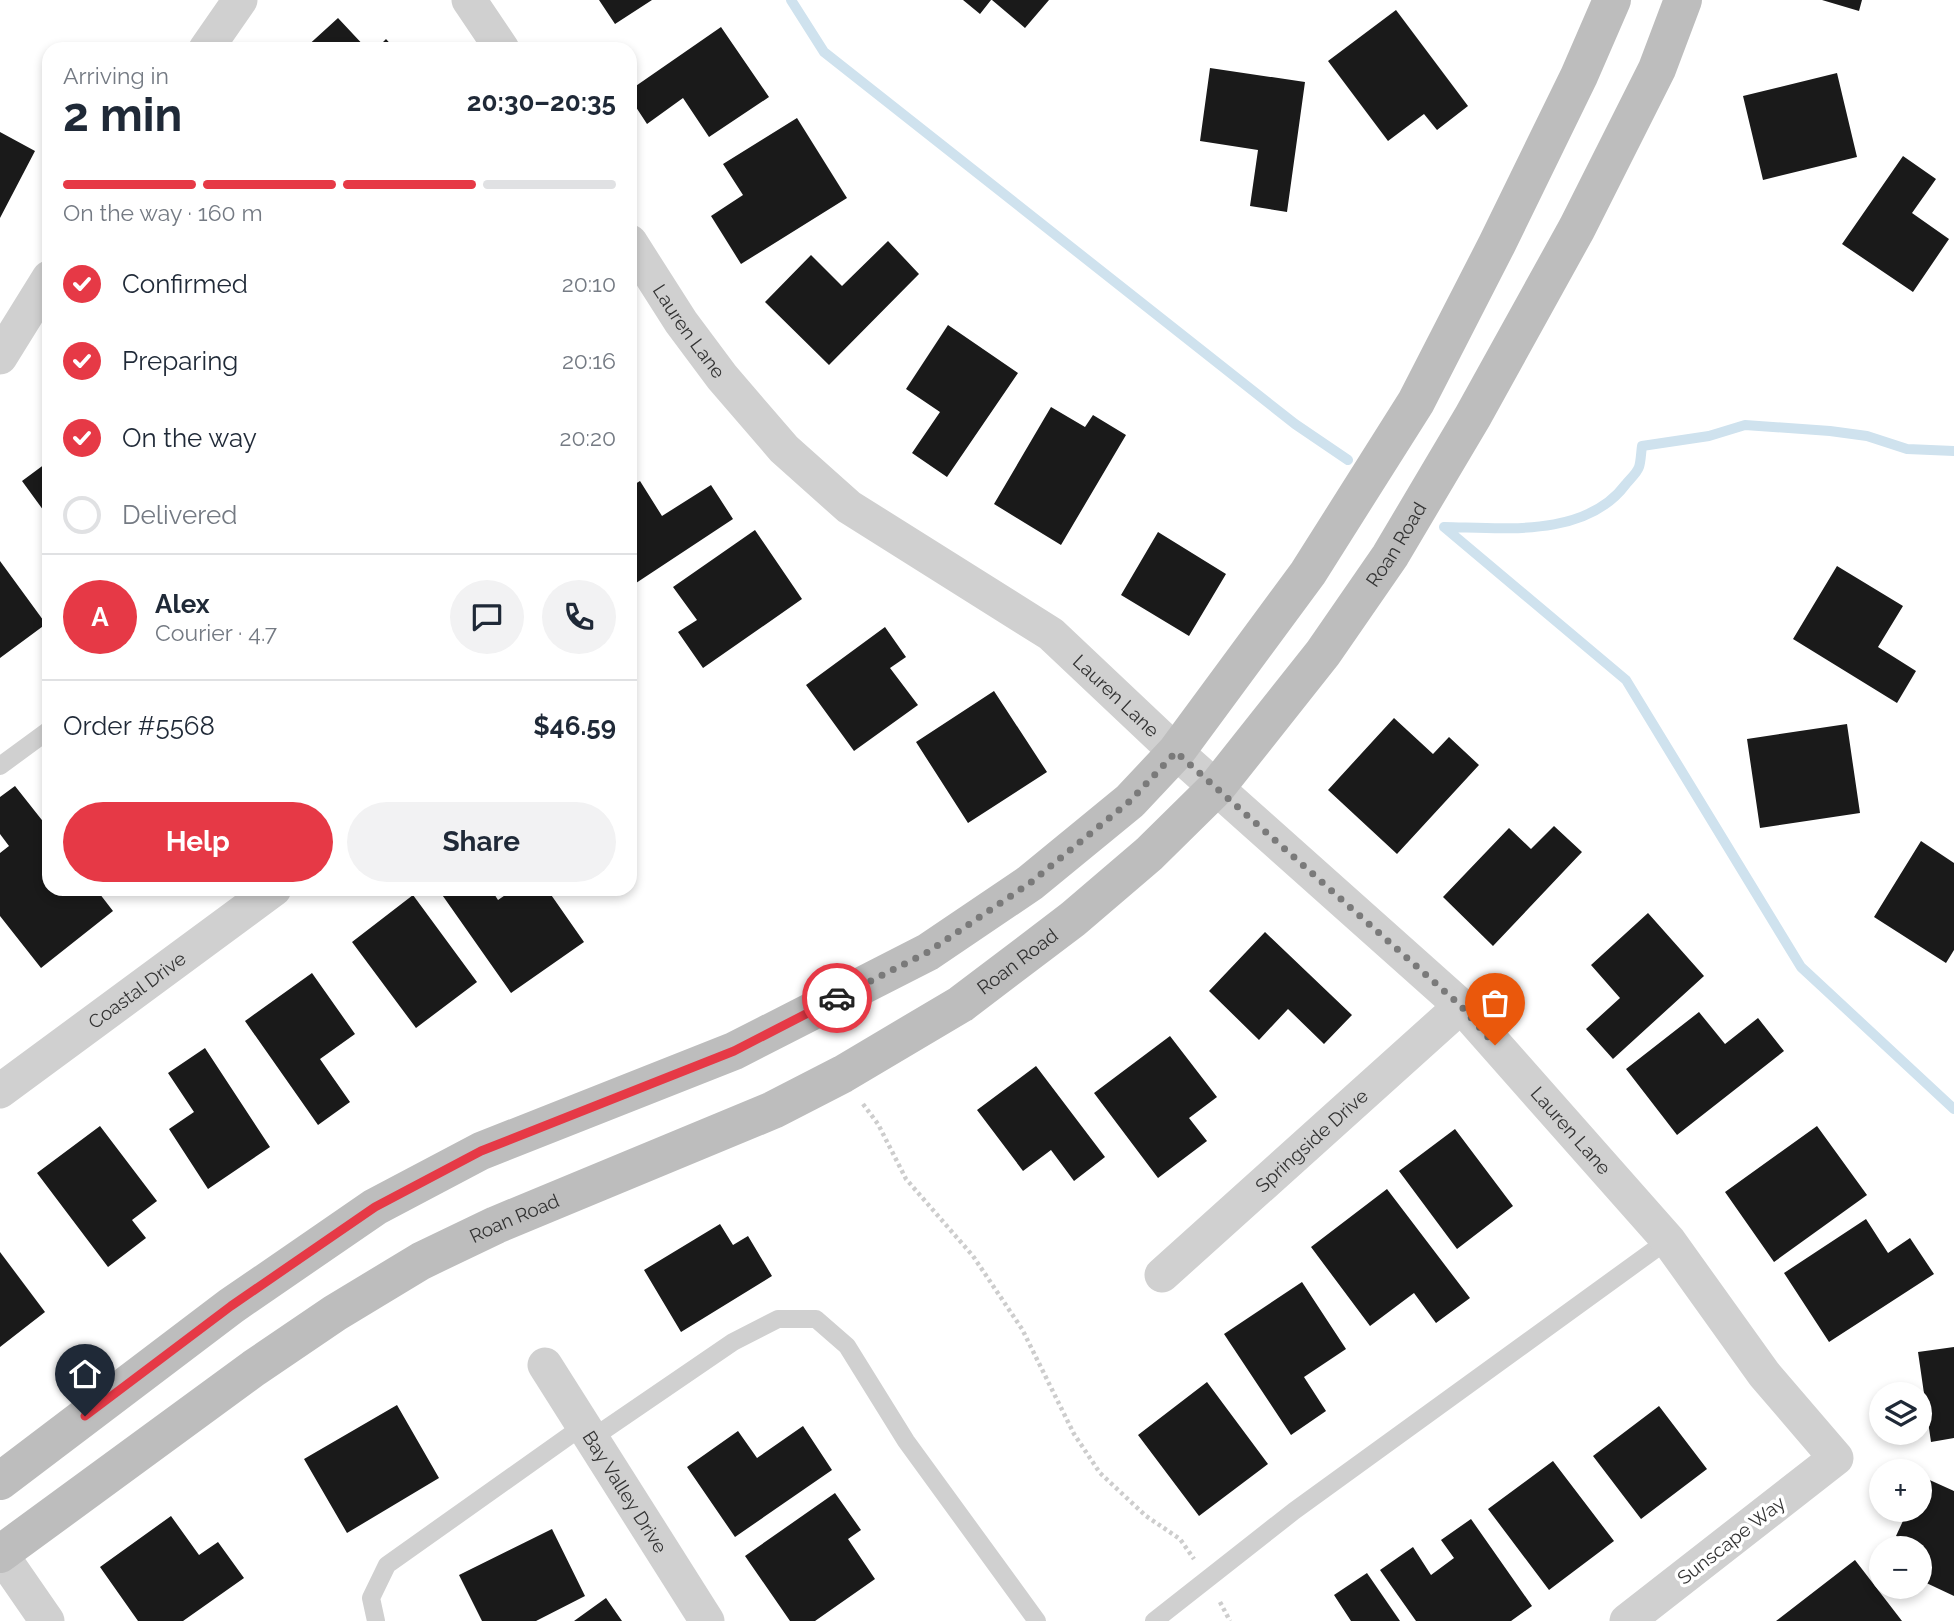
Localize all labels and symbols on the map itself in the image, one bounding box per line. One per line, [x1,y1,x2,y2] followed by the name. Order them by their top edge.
[649,280,730,382] street label: Lauren Lane
[1361,498,1430,591] street label: Roan Road
[1069,650,1164,741] street label: Lauren Lane
[973,924,1062,999] street label: Roan Road
[84,947,190,1033] street label: Coastal Drive
[802,963,872,1033] courier
[1465,973,1525,1045] pin
[1526,1082,1616,1179] street label: Lauren Lane
[1251,1084,1372,1197] street label: Springside Drive
[466,1189,562,1247] street label: Roan Road
[55,1344,115,1416] pin
[578,1427,672,1557] street label: Bay Valley Drive
[1673,1491,1789,1589] street label: Sunscape Way

